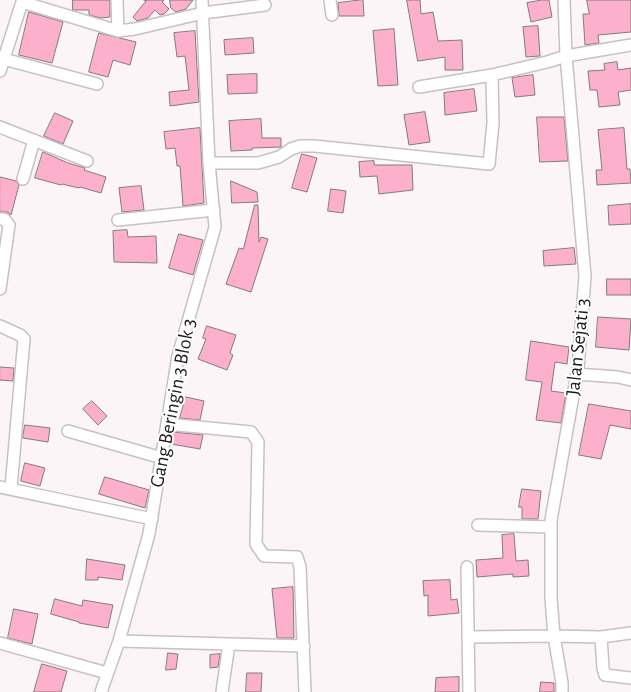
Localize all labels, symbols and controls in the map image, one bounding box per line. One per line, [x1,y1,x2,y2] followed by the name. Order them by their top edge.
[561,297,595,397] street label: Jalan Sejati 3
[145,317,201,489] street label: Gang Beringin 3 Blok 3

